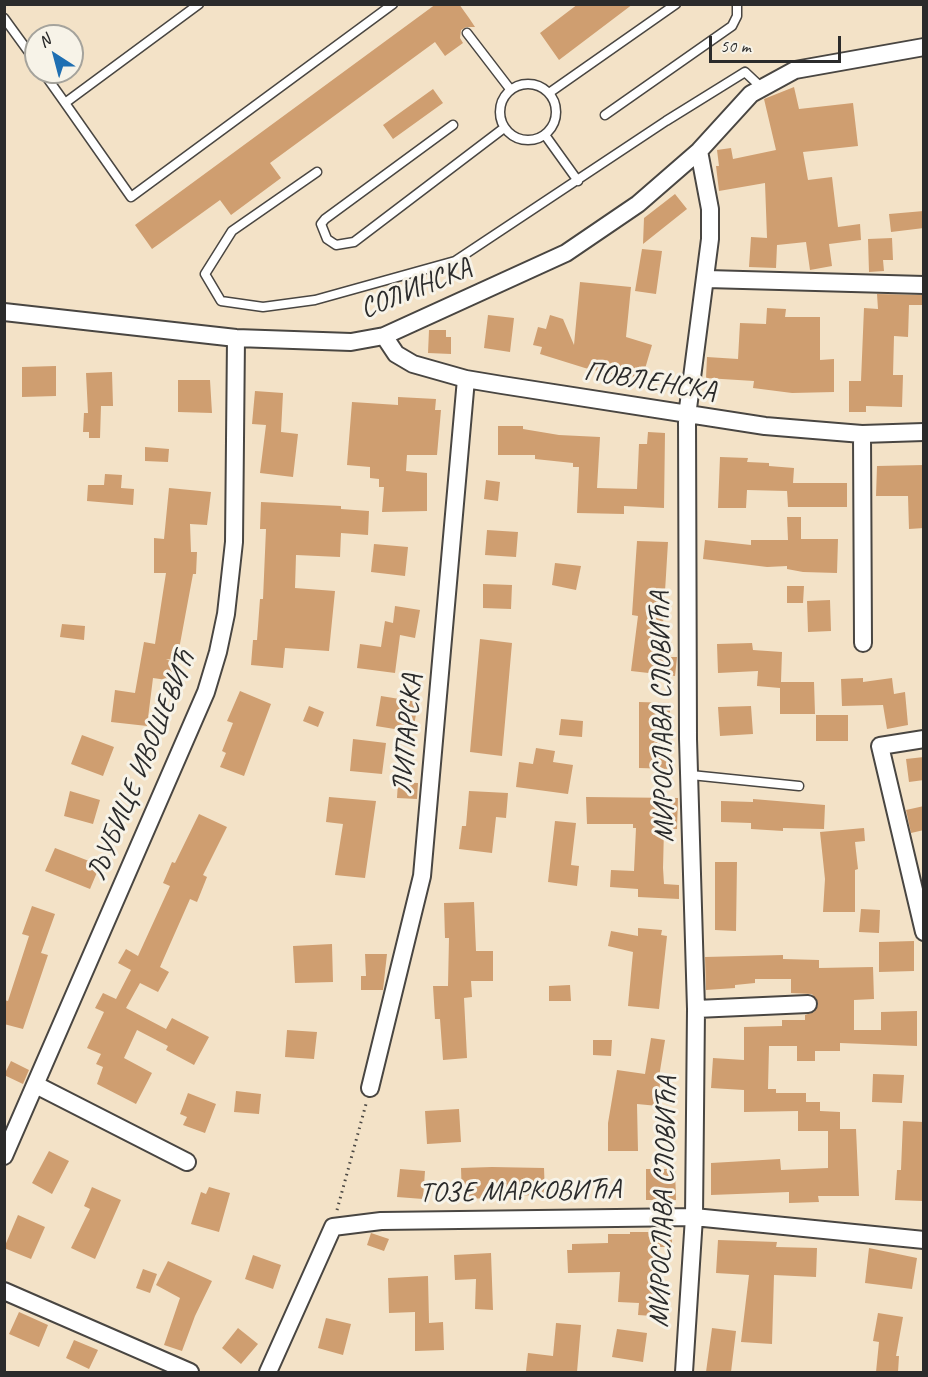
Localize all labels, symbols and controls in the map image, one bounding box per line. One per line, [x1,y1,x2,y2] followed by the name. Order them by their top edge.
[24,24,84,84] north arrow
[712,24,844,62] scale bar
[35,30,54,52] text: N
[720,35,751,57] text: 50 m
[355,251,477,327] street label: СОЛИНСКА
[581,355,719,409] street label: ПОВЛЕНСКА
[644,591,682,843] street label: МИРОСЛАВА СЛОВИЋА
[81,646,203,886] street label: ЉУБИЦЕ ИВОШЕВИЋ
[386,673,430,795] street label: ЛИПАРСКА
[643,1076,685,1328] street label: МИРОСЛАВА СЛОВИЋА
[419,1173,621,1211] street label: ТОЗЕ МАРКОВИЋА

